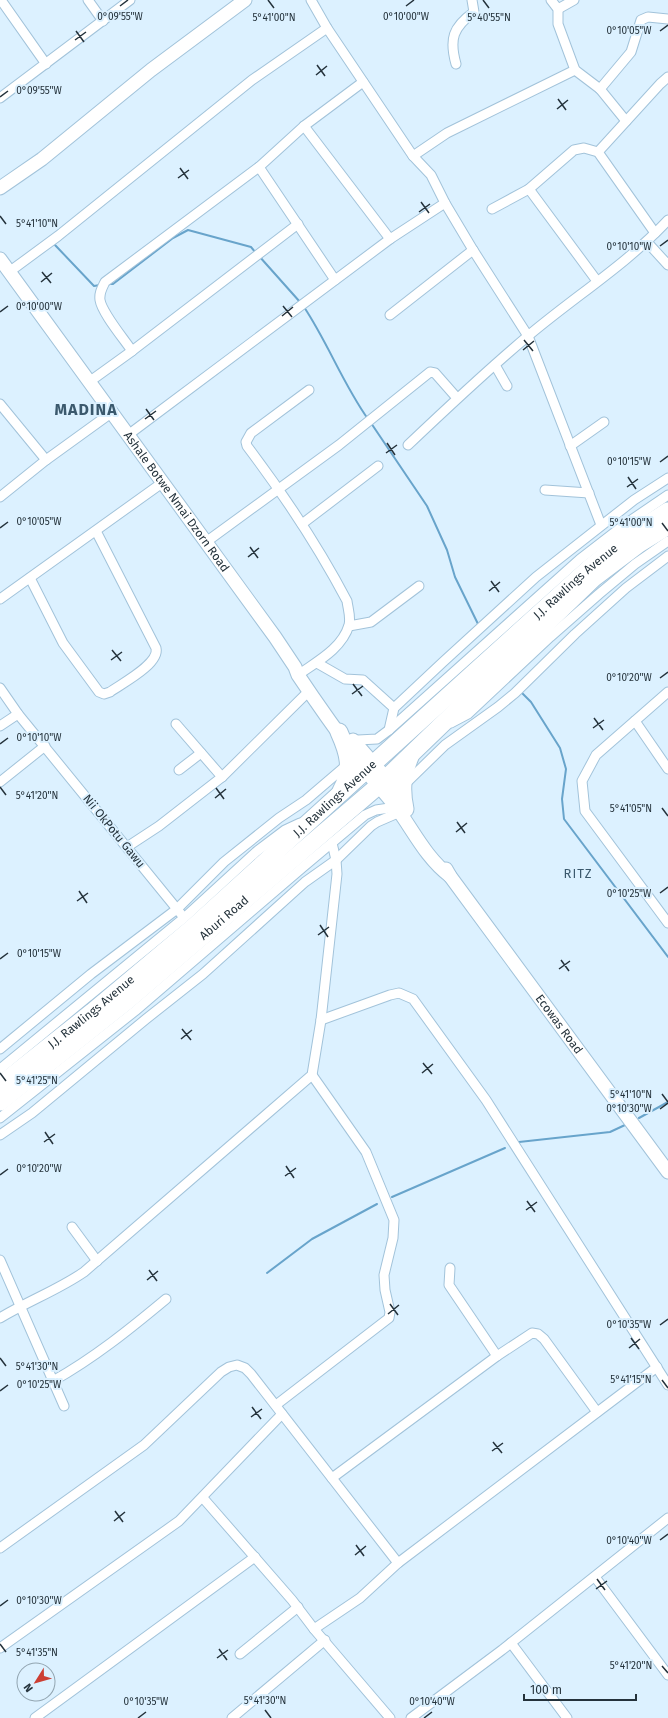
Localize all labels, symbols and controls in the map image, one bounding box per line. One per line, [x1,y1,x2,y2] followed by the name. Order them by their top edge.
[97,11,144,23] text: 0°09'55"W
[383,11,430,23] text: 0°10'00"W
[252,12,296,24] text: 5°41'00"N
[467,12,511,24] text: 5°40'55"N
[606,25,652,37] text: 0°10'05"W
[16,85,63,97] text: 0°09'55"W
[16,218,58,230] text: 5°41'10"N
[607,241,652,253] text: 0°10'10"W
[16,301,63,313] text: 0°10'00"W
[54,400,118,419] district label: MADINA
[121,429,232,575] street label: Ashale Botwe Nmai Dzorn Road
[607,456,652,468] text: 0°10'15"W
[16,516,62,528] text: 0°10'05"W
[609,517,653,529] text: 5°41'00"N
[531,541,621,622] street label: J.J. Rawlings Avenue
[606,672,652,684] text: 0°10'20"W
[17,732,62,744] text: 0°10'10"W
[290,757,379,840] street label: J.J. Rawlings Avenue
[16,790,58,802] text: 5°41'20"N
[80,791,148,871] street label: Nii OkPotu Gawu
[610,803,652,815] text: 5°41'05"N
[564,866,592,881] district label: RITZ
[607,888,652,900] text: 0°10'25"W
[197,893,251,943] street label: Aburi Road
[17,948,62,960] text: 0°10'15"W
[45,972,137,1051] street label: J.J. Rawlings Avenue
[533,992,585,1056] street label: Ecowas Road
[16,1075,58,1087] text: 5°41'25"N
[610,1089,652,1101] text: 5°41'10"N
[606,1103,653,1115] text: 0°10'30"W
[16,1163,62,1175] text: 0°10'20"W
[607,1319,652,1331] text: 0°10'35"W
[16,1361,58,1373] text: 5°41'30"N
[610,1374,652,1386] text: 5°41'15"N
[17,1379,62,1391] text: 0°10'25"W
[606,1535,652,1547] text: 0°10'40"W
[16,1595,63,1607] text: 0°10'30"W
[16,1647,58,1659] text: 5°41'35"N
[610,1660,652,1672] text: 5°41'20"N
[16,1662,56,1702] north arrow
[524,1676,636,1702] scale bar
[21,1681,36,1695] text: N
[530,1683,562,1697] text: 100 m
[244,1695,286,1707] text: 5°41'30"N
[124,1696,169,1708] text: 0°10'35"W
[409,1696,455,1708] text: 0°10'40"W

